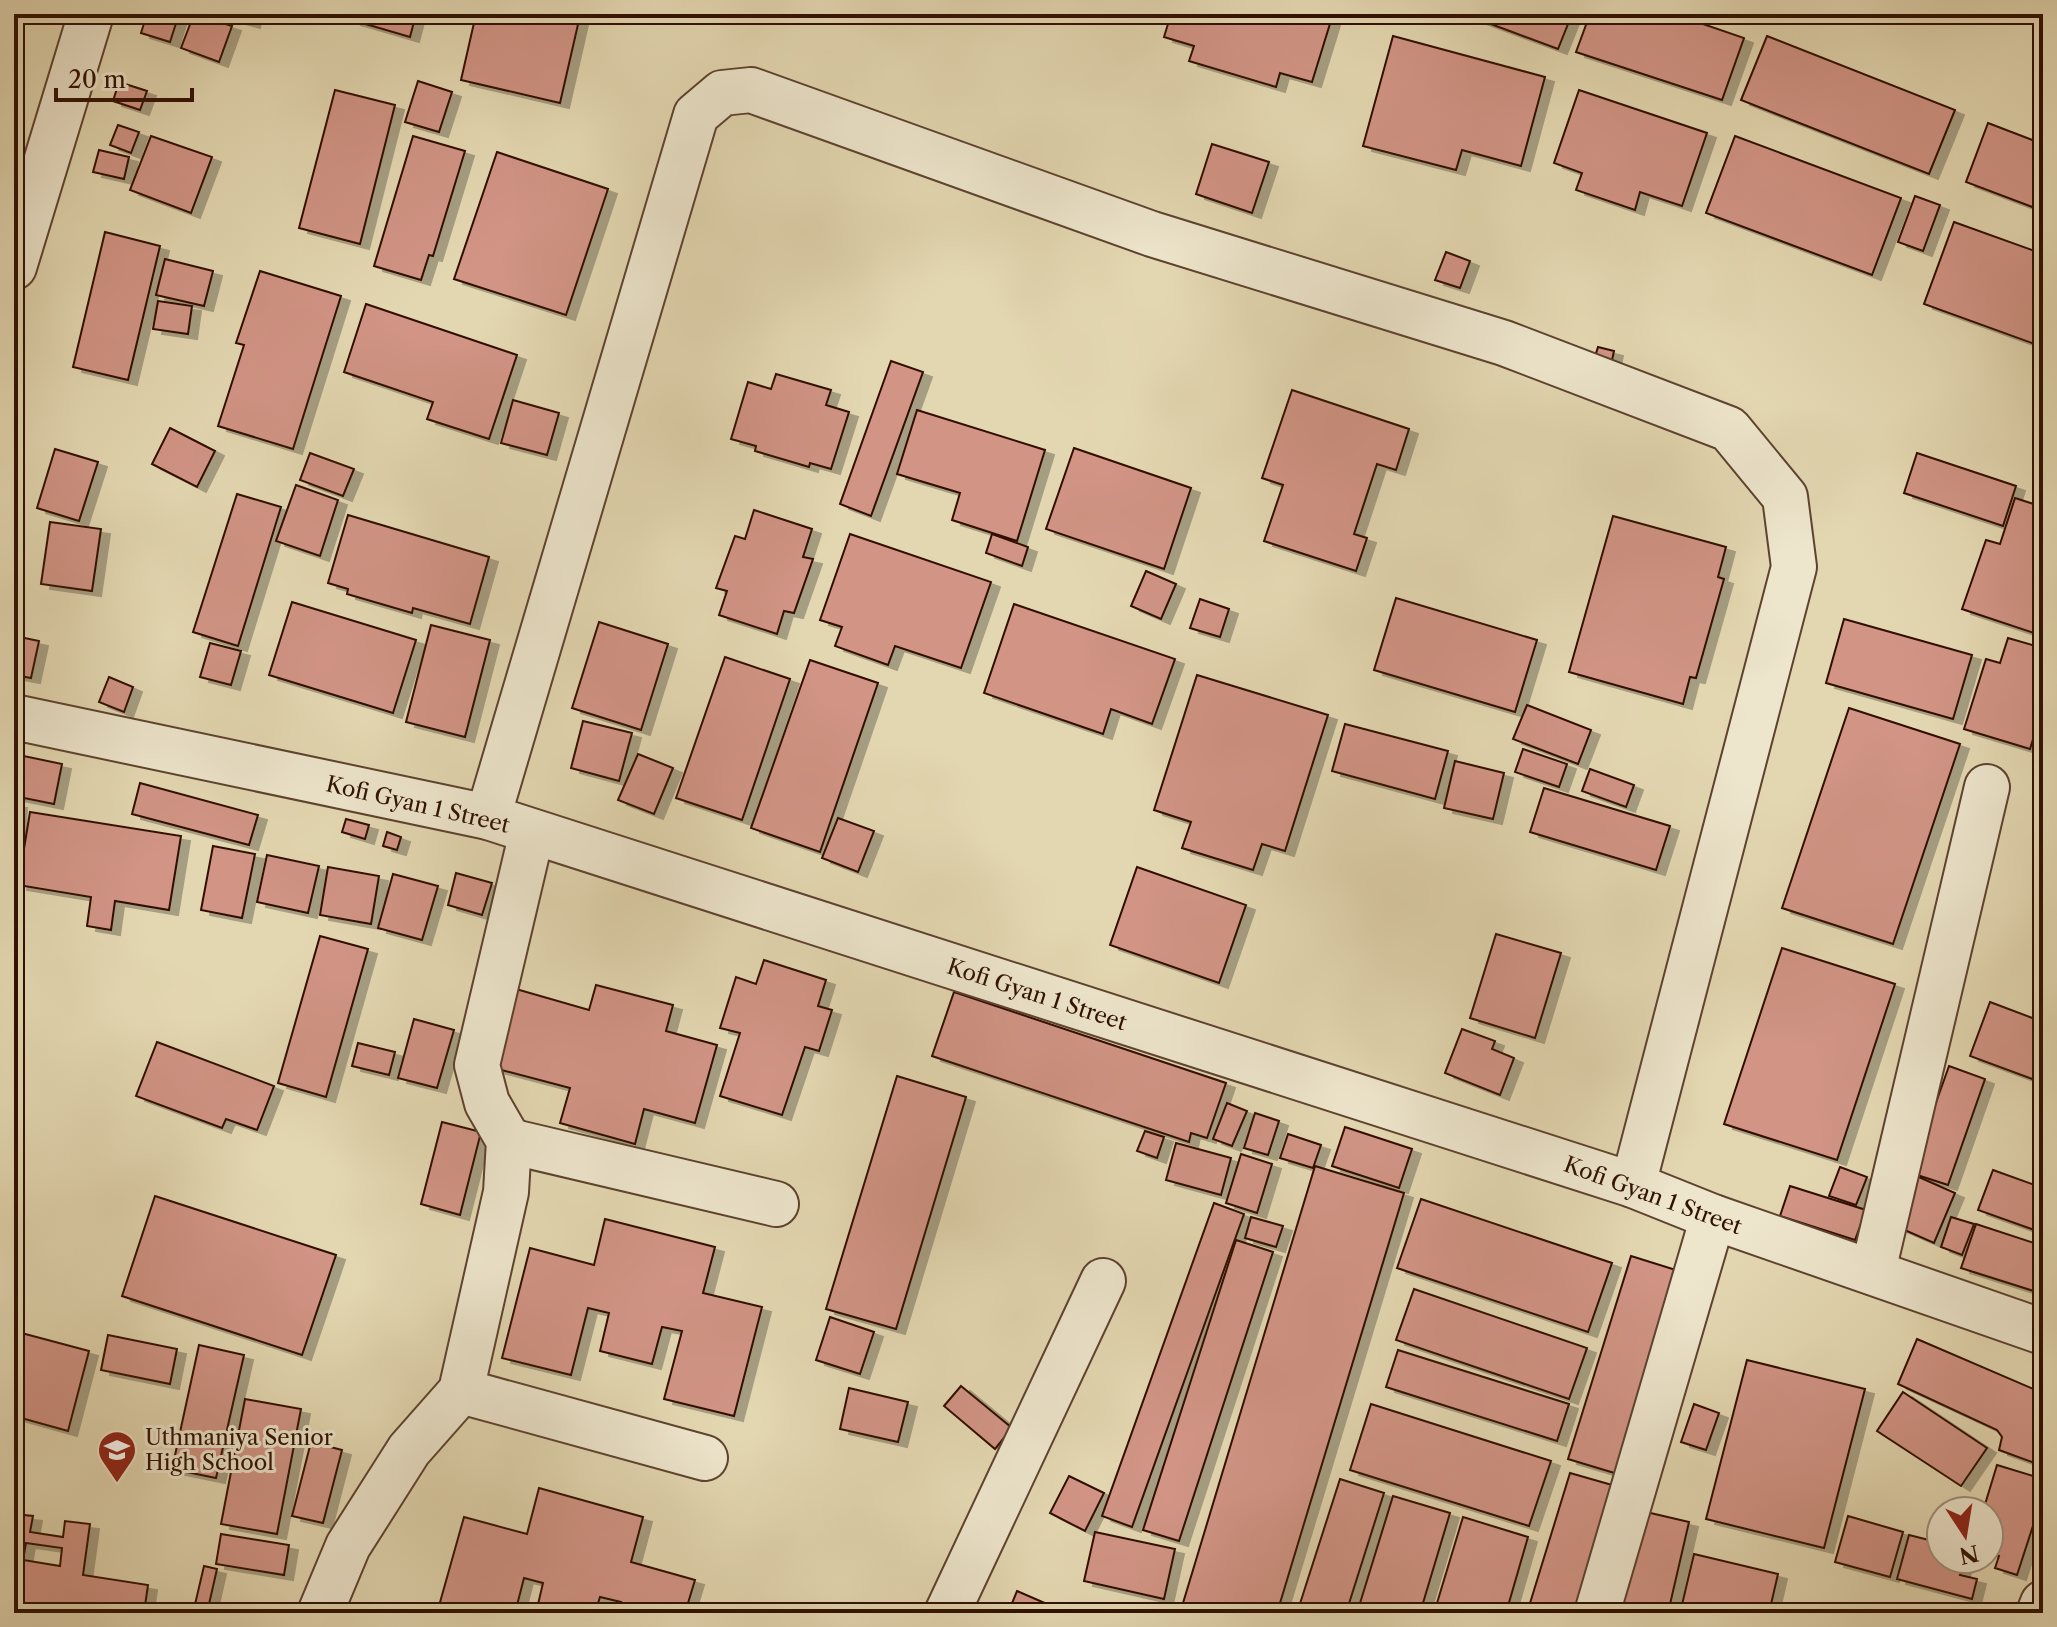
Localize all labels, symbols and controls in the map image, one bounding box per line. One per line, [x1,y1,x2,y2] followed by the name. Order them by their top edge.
[56,52,192,102] scale bar
[68,65,126,94] text: 20 m
[324,770,512,839] street label: Kofi Gyan 1 Street
[944,953,1130,1036] street label: Kofi Gyan 1 Street
[1560,1151,1746,1240] street label: Kofi Gyan 1 Street
[145,1424,333,1476] place label: Uthmaniya Senior High School
[96,1429,138,1484] school or university icon: Uthmaniya Senior High School
[1925,1495,2005,1575] north arrow
[1957,1539,1981,1569] text: N

